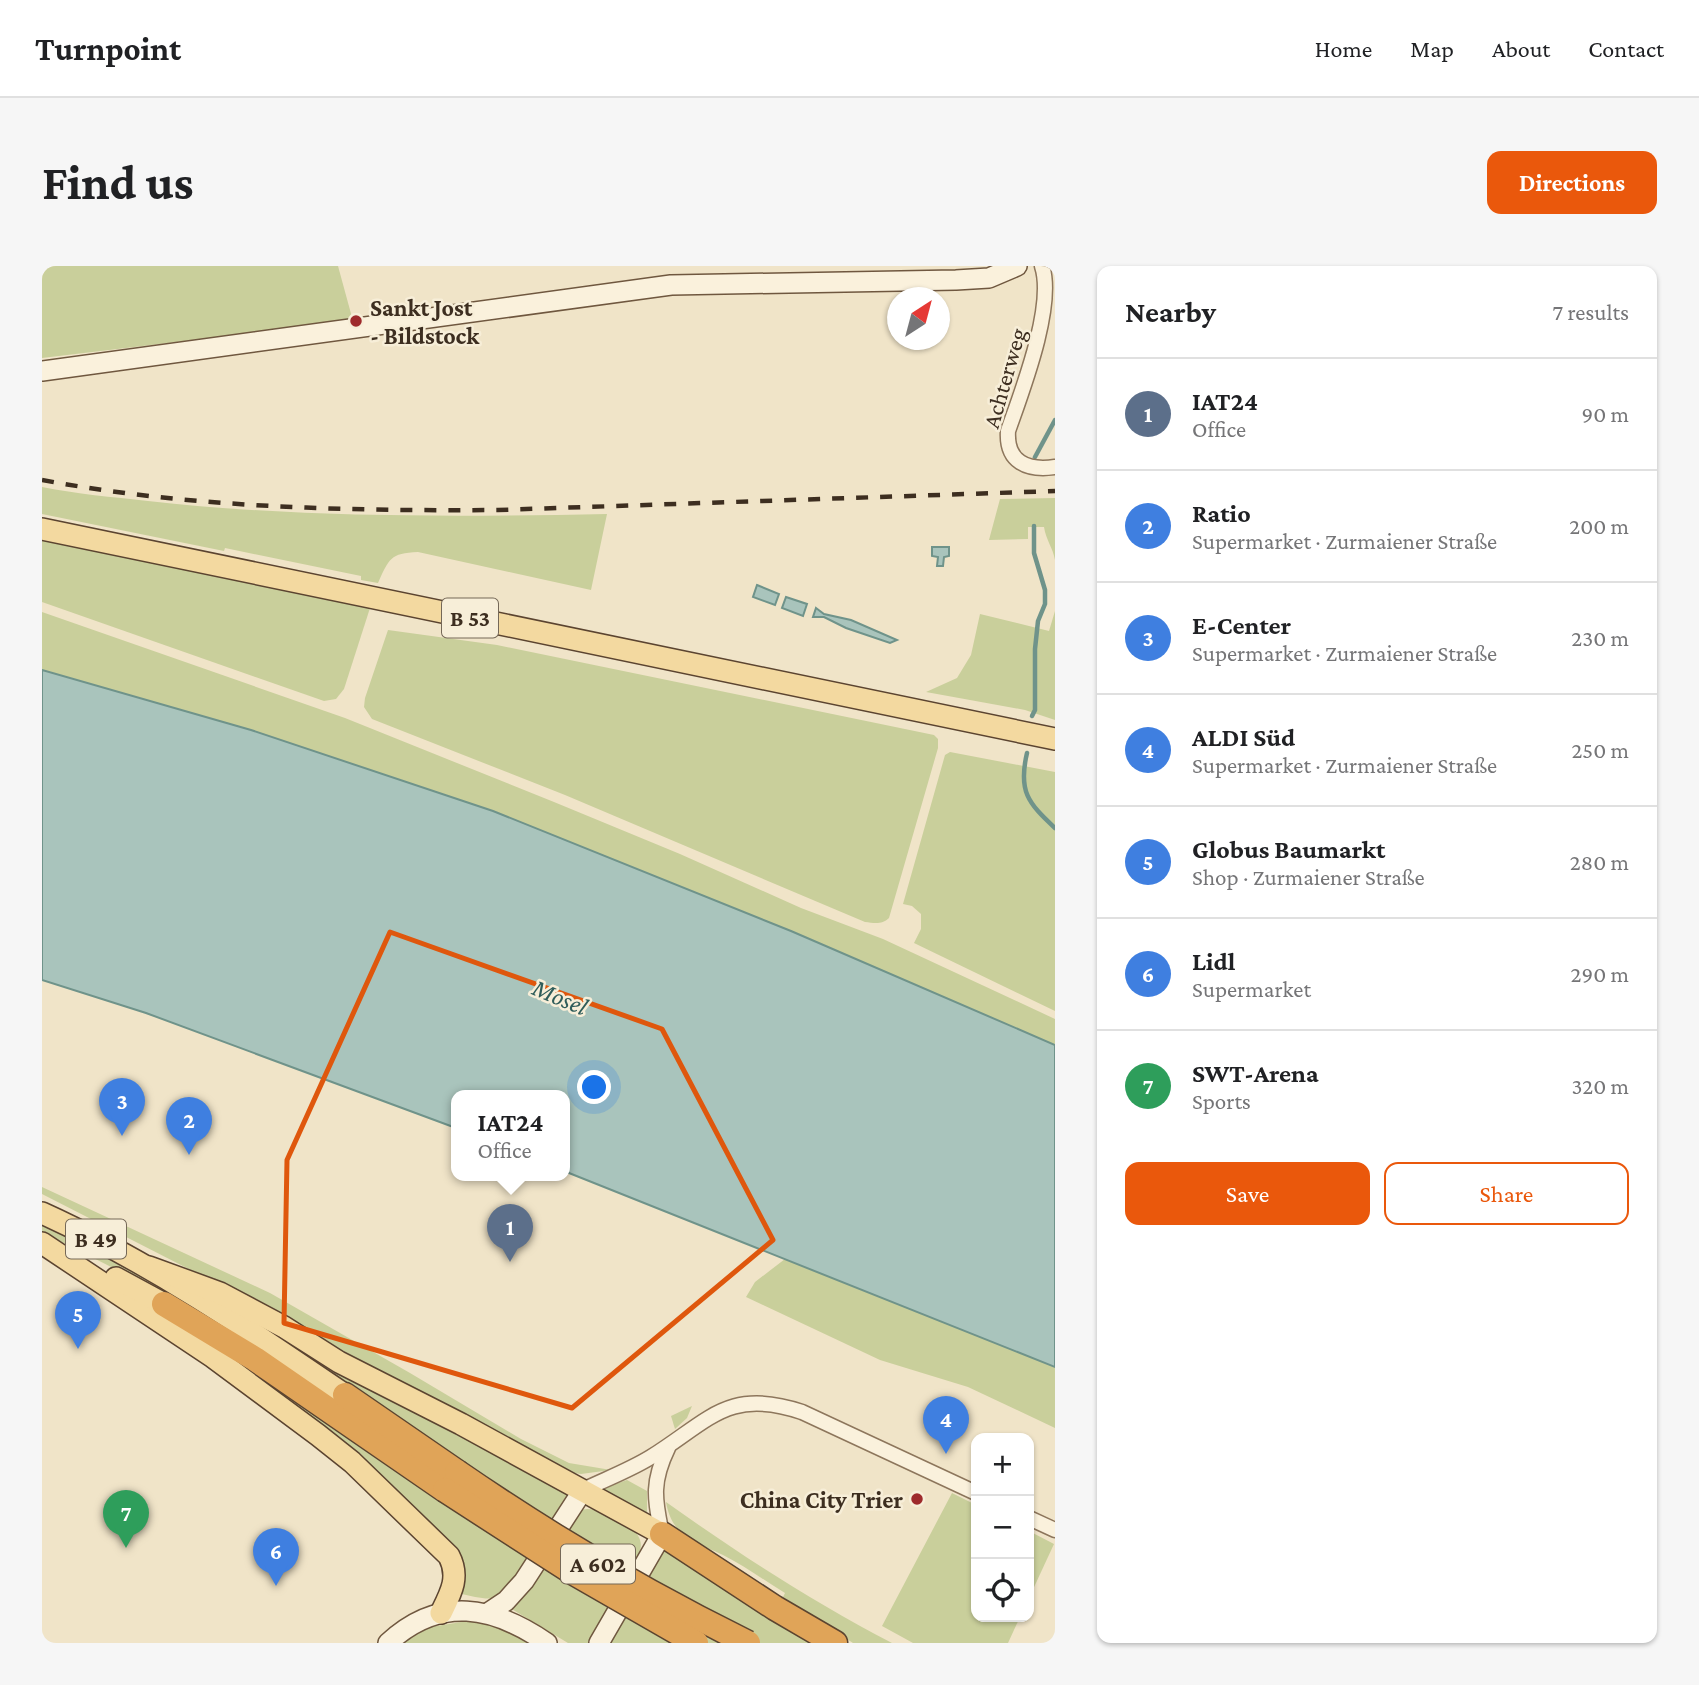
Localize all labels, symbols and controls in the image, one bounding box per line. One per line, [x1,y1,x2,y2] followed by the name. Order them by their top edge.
[35,30,181,67] text: Turnpoint
[1315,35,1372,62] text: Home
[1410,35,1454,62] text: Map
[1492,35,1550,62] text: About
[1588,35,1664,62] text: Contact
[1487,151,1657,214] button: Directions
[42,155,194,210] text: Find us
[887,287,950,350] north arrow
[370,294,480,349] place label: Sankt Jost - Bildstock
[1125,295,1216,328] text: Nearby
[1553,299,1629,325] text: 7 results
[348,313,364,329] marker: Sankt Jost - Bildstock
[977,324,1031,431] street label: Achterweg
[1192,387,1258,416] text: IAT24
[1144,401,1152,427] text: 1
[1582,401,1629,427] text: 90 m
[1192,416,1246,442] text: Office
[1192,499,1251,528] text: Ratio
[1142,513,1154,539] text: 2
[1569,513,1629,539] text: 200 m
[1192,528,1497,554] text: Supermarket · Zurmaiener Straße
[442,598,498,638] road number: B 53
[1192,611,1291,640] text: E-Center
[1142,625,1154,651] text: 3
[1571,625,1629,651] text: 230 m
[1192,640,1497,666] text: Supermarket · Zurmaiener Straße
[1192,723,1295,752] text: ALDI Süd
[1142,737,1154,763] text: 4
[1571,737,1629,763] text: 250 m
[1192,752,1497,778] text: Supermarket · Zurmaiener Straße
[1192,835,1385,864] text: Globus Baumarkt
[1142,849,1154,875] text: 5
[1570,849,1629,875] text: 280 m
[1192,864,1425,890] text: Shop · Zurmaiener Straße
[1192,947,1235,976] text: Lidl
[1142,961,1154,987] text: 6
[1571,961,1629,987] text: 290 m
[527,972,592,1022] water label: Mosel
[1192,976,1311,1002] text: Supermarket
[1192,1059,1319,1088] text: SWT-Arena
[577,1070,611,1104] your location
[1142,1073,1154,1099] text: 7
[1571,1073,1629,1099] text: 320 m
[99,1078,145,1136] pin: 3
[1192,1088,1251,1114] text: Sports
[451,1090,570,1181] popup
[166,1097,212,1155] pin: 2
[478,1108,543,1137] text: IAT24
[478,1137,532,1163] text: Office
[1125,1162,1370,1225] button: Save
[1384,1162,1629,1225] button: Share
[487,1204,533,1262] pin: 1
[66,1220,126,1258] road number: B 49
[55,1291,101,1349] pin: 5
[923,1396,969,1454] pin: 4
[971,1433,1034,1622] map controls
[971,1433,1034,1496] button: +
[740,1486,903,1513] place label: China City Trier
[103,1490,149,1548] pin: 7
[909,1491,925,1507] marker: China City Trier
[971,1496,1034,1559] button: −
[253,1528,299,1586] pin: 6
[561,1544,635,1583] road number: A 602
[971,1559,1034,1622] button: locate

